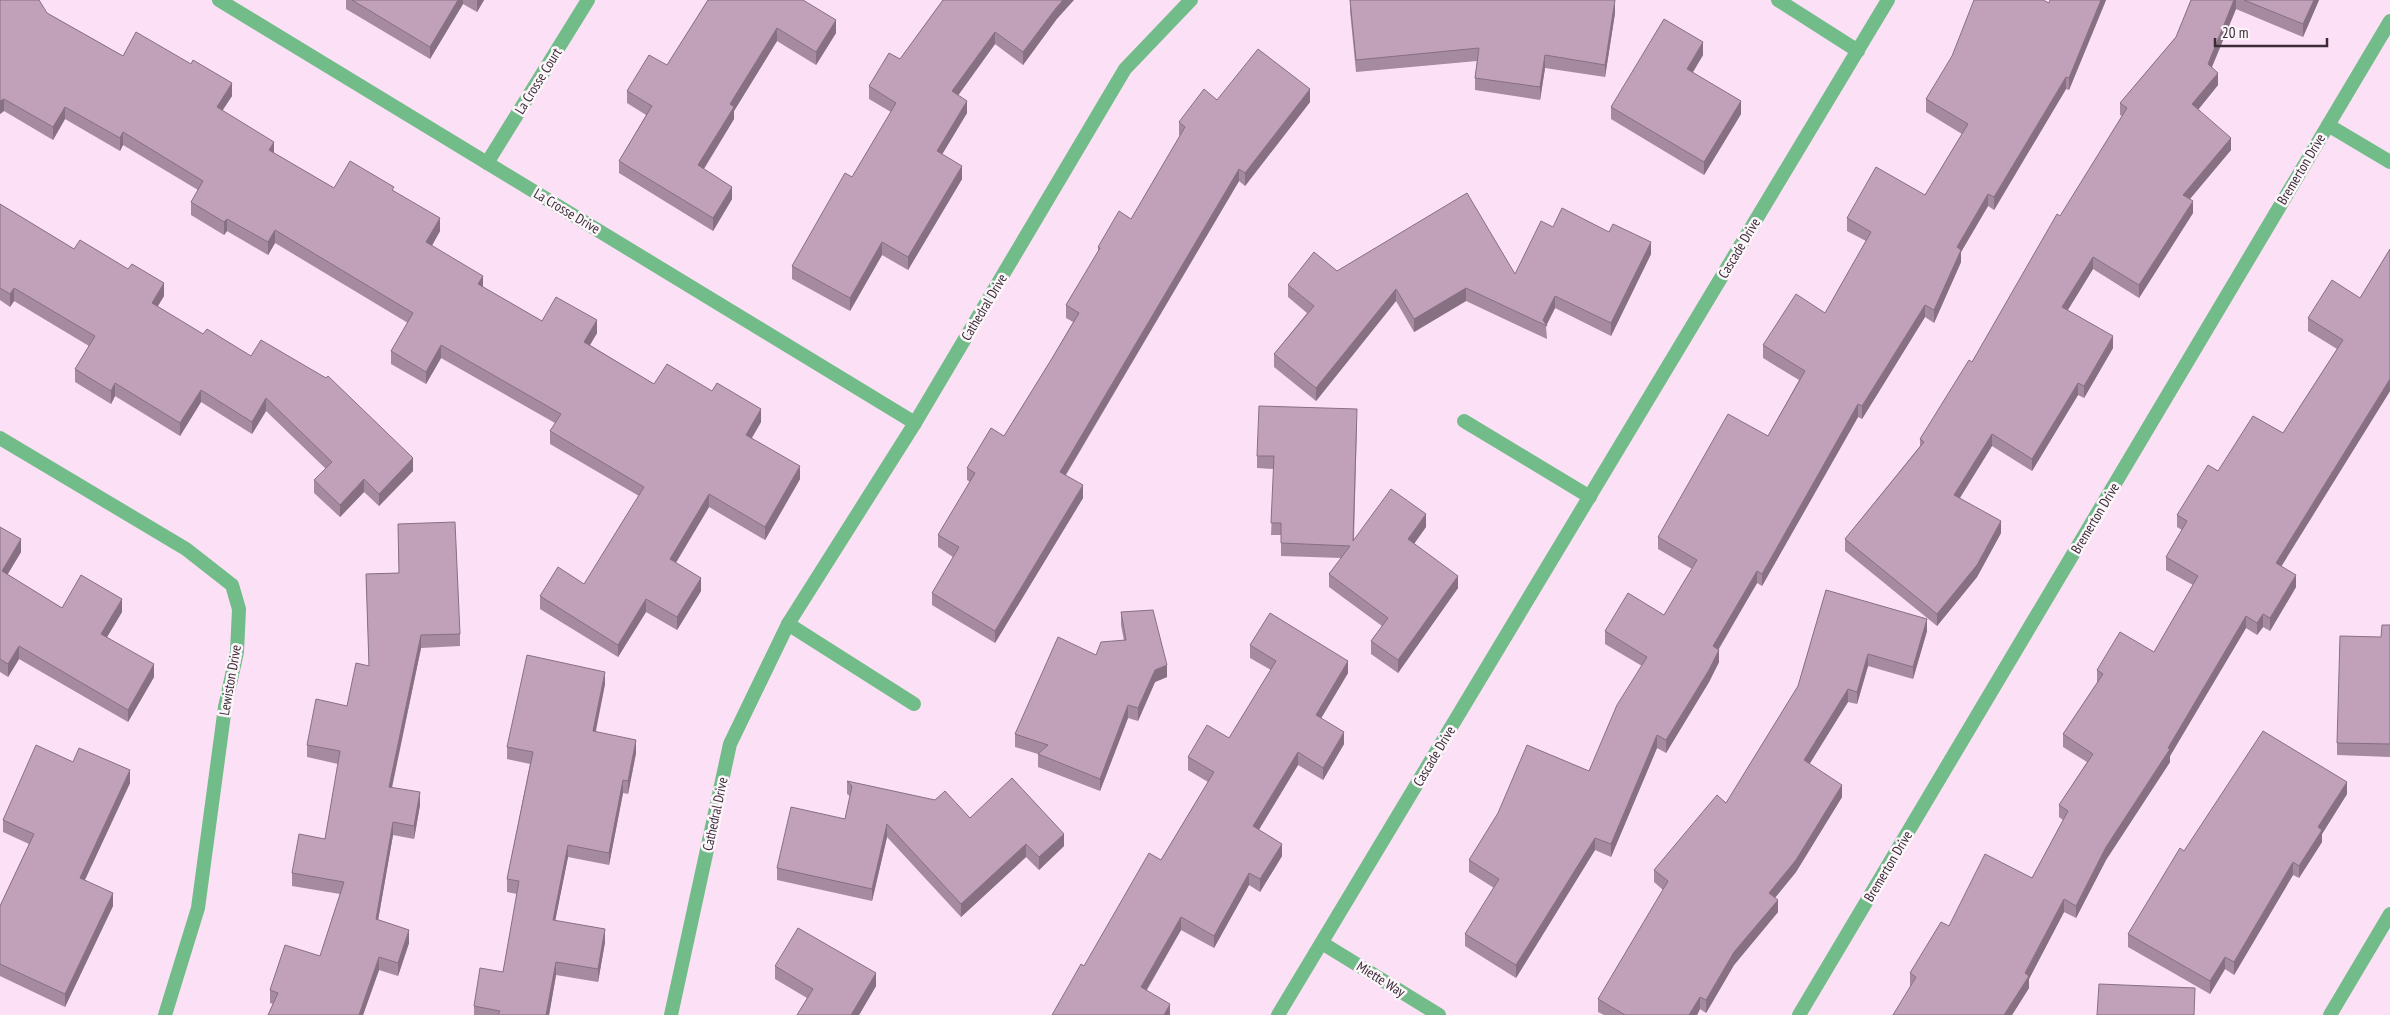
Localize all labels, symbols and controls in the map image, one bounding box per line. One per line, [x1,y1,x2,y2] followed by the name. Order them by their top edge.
[2215,15,2328,47] scale bar
[2222,23,2248,42] text: 20 m
[511,44,565,117] street label: La Crosse Court
[2273,130,2329,208] street label: Bremerton Drive
[531,184,604,238] street label: La Crosse Drive
[1714,214,1764,282] street label: Cascade Drive
[957,270,1011,344] street label: Cathedral Drive
[2067,479,2123,557] street label: Bremerton Drive
[215,643,245,717] street label: Lewiston Drive
[1409,722,1459,790] street label: Cascade Drive
[698,775,732,852] street label: Cathedral Drive
[1860,827,1916,905] street label: Bremerton Drive
[1353,957,1409,1001] street label: Miette Way

